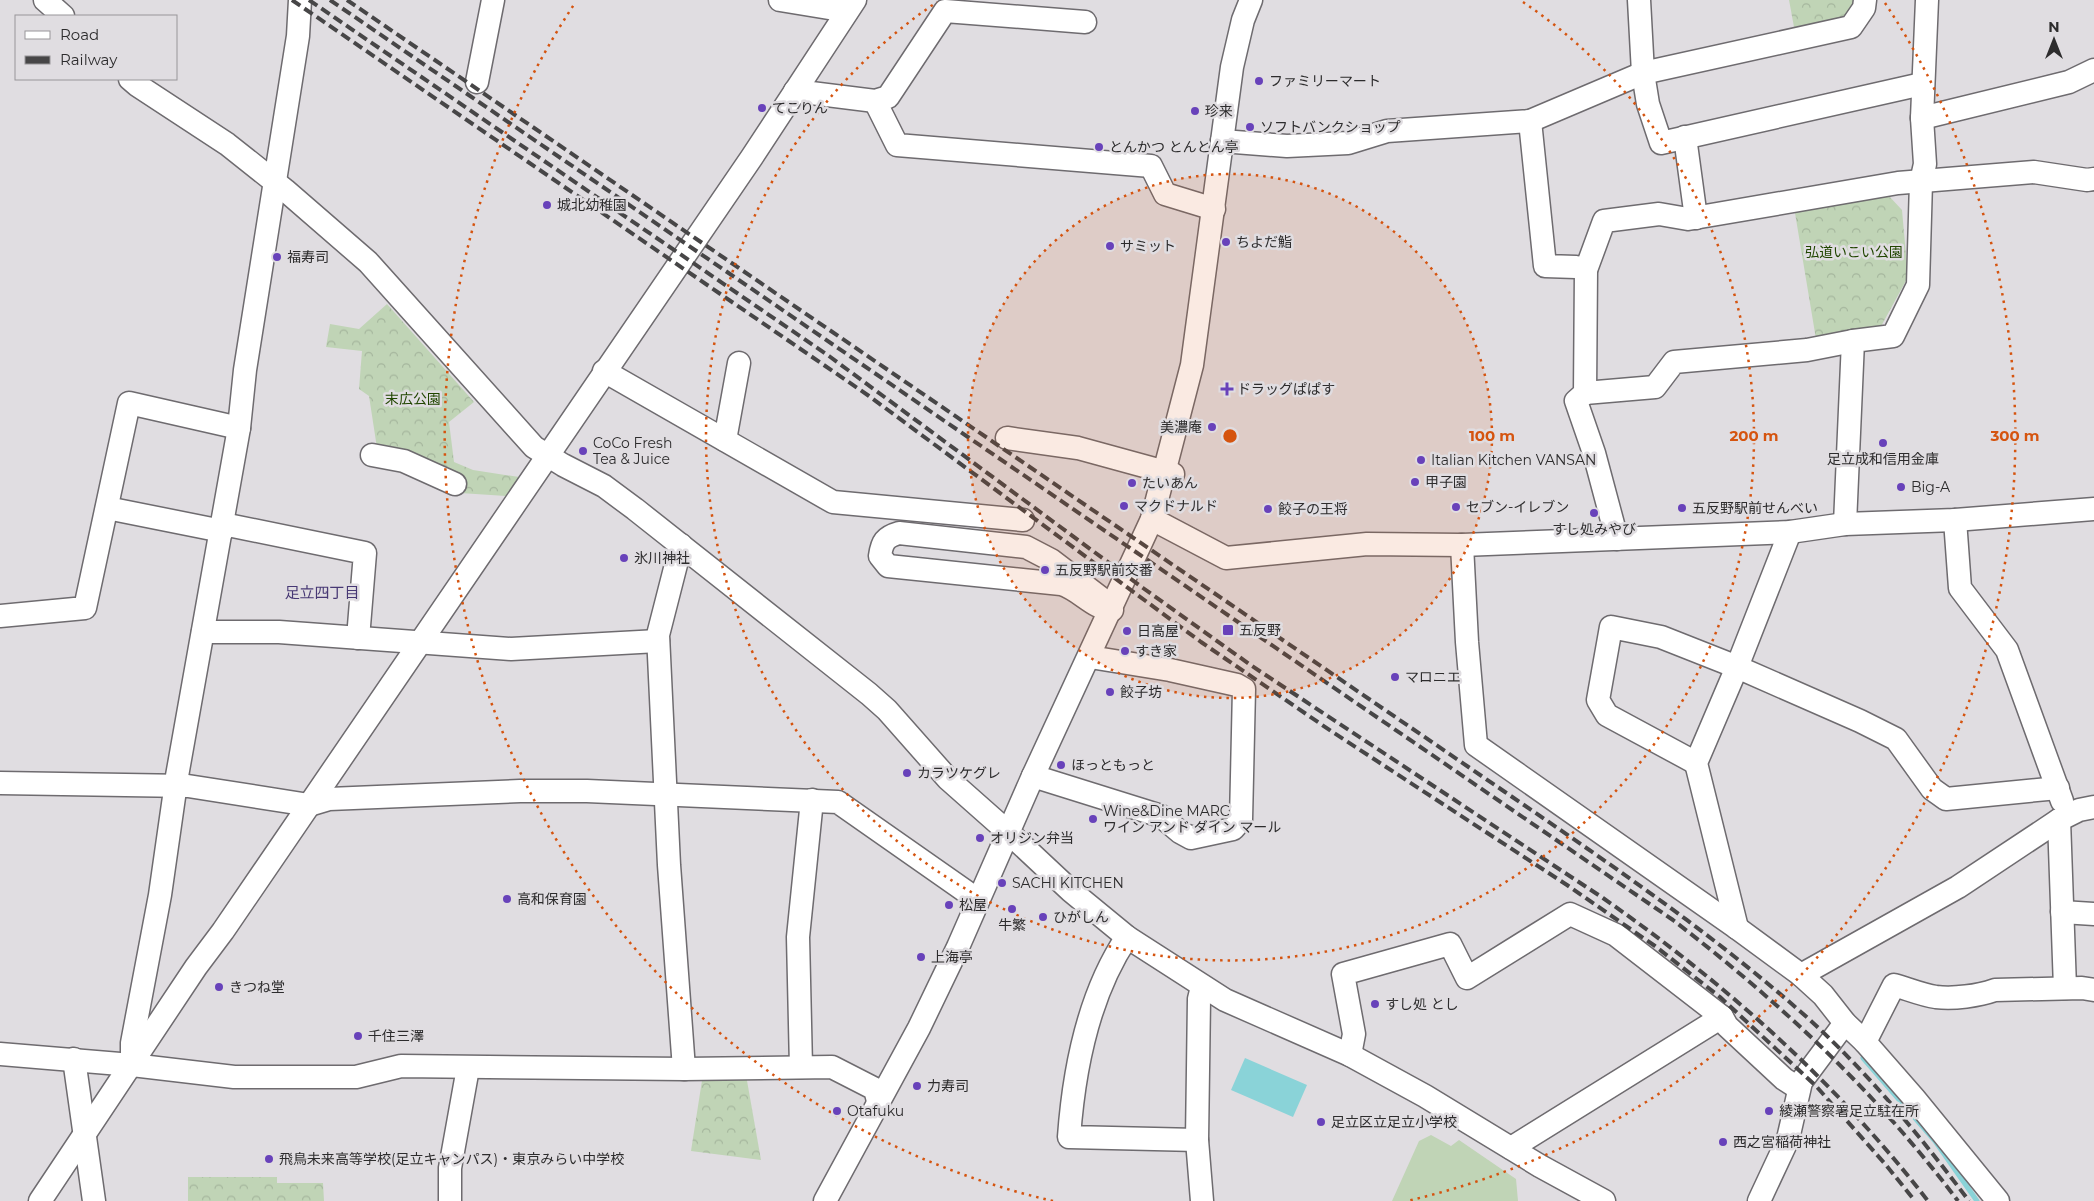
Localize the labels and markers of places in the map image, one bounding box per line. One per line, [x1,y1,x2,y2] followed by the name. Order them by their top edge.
[1269,72,1381,90] place label: ファミリーマート
[1253,75,1265,87] marker: ファミリーマート
[772,99,828,117] place label: てこりん
[756,102,768,114] marker: てこりん
[1205,102,1233,120] place label: 珍来
[1189,105,1201,117] marker: 珍来
[1260,118,1401,136] place label: ソフトバンクショップ
[1244,121,1256,133] marker: ソフトバンクショップ
[1109,138,1239,156] place label: とんかつ とんとん亭
[1093,141,1105,153] marker: とんかつ とんとん亭
[557,196,627,214] place label: 城北幼稚園
[541,199,553,211] marker: 城北幼稚園
[1236,233,1292,251] place label: ちよだ鮨
[1220,236,1232,248] marker: ちよだ鮨
[1120,237,1176,255] place label: サミット
[1104,240,1116,252] marker: サミット
[287,248,329,266] place label: 福寿司
[271,251,283,263] marker: 福寿司
[1237,380,1335,398] place label: ドラッグぱぱす
[1221,383,1233,395] marker: ドラッグぱぱす
[1160,418,1202,436] place label: 美濃庵
[1206,421,1218,433] marker: 美濃庵
[1221,427,1239,445] centre of rings
[593,434,672,468] place label: CoCo Fresh Tea & Juice
[1877,437,1889,449] marker: 足立成和信用金庫
[577,445,589,457] marker: CoCo Fresh Tea & Juice
[1827,450,1939,468] place label: 足立成和信用金庫
[1431,451,1596,469] place label: Italian Kitchen VANSAN
[1415,454,1427,466] marker: Italian Kitchen VANSAN
[1425,473,1467,491] place label: 甲子園
[1142,474,1198,492] place label: たいあん
[1409,476,1421,488] marker: 甲子園
[1126,477,1138,489] marker: たいあん
[1911,478,1951,496] place label: Big-A
[1895,481,1907,493] marker: Big-A
[1134,497,1218,515] place label: マクドナルド
[1466,498,1569,516] place label: セブン-イレブン
[1692,499,1818,517] place label: 五反野駅前せんべい
[1118,500,1130,512] marker: マクドナルド
[1278,500,1348,518] place label: 餃子の王将
[1450,501,1462,513] marker: セブン-イレブン
[1676,502,1688,514] marker: 五反野駅前せんべい
[1262,503,1274,515] marker: 餃子の王将
[1588,507,1600,519] marker: すし処みやび
[1552,520,1636,538] place label: すし処みやび
[634,549,690,567] place label: 氷川神社
[618,552,630,564] marker: 氷川神社
[1055,561,1153,579] place label: 五反野駅前交番
[1039,564,1051,576] marker: 五反野駅前交番
[1239,621,1281,639] place label: 五反野
[1137,622,1179,640] place label: 日高屋
[1221,623,1235,637] marker: 五反野
[1121,625,1133,637] marker: 日高屋
[1135,642,1177,660] place label: すき家
[1119,645,1131,657] marker: すき家
[1405,668,1461,686] place label: マロニエ
[1389,671,1401,683] marker: マロニエ
[1120,683,1162,701] place label: 餃子坊
[1104,686,1116,698] marker: 餃子坊
[1071,756,1155,774] place label: ほっともっと
[1055,759,1067,771] marker: ほっともっと
[917,764,1001,782] place label: カラツケグレ
[901,767,913,779] marker: カラツケグレ
[1103,802,1281,836] place label: Wine&Dine MARC ワイン アンド ダイン マール
[1087,813,1099,825] marker: Wine&Dine MARC ワイン アンド ダイン マール
[990,829,1074,847] place label: オリジン弁当
[974,832,986,844] marker: オリジン弁当
[1012,874,1124,892] place label: SACHI KITCHEN
[996,877,1008,889] marker: SACHI KITCHEN
[517,890,587,908] place label: 高和保育園
[501,893,513,905] marker: 高和保育園
[959,896,987,914] place label: 松屋
[943,899,955,911] marker: 松屋
[1006,903,1018,915] marker: 牛繁
[1053,908,1109,926] place label: ひがしん
[1037,911,1049,923] marker: ひがしん
[998,916,1026,934] place label: 牛繁
[931,948,973,966] place label: 上海亭
[915,951,927,963] marker: 上海亭
[229,978,285,996] place label: きつね堂
[213,981,225,993] marker: きつね堂
[1385,995,1459,1013] place label: すし処 とし
[1369,998,1381,1010] marker: すし処 とし
[368,1027,424,1045] place label: 千住三澤
[352,1030,364,1042] marker: 千住三澤
[927,1077,969,1095] place label: 力寿司
[911,1080,923,1092] marker: 力寿司
[847,1102,904,1120] place label: Otafuku
[1779,1102,1919,1120] place label: 綾瀬警察署足立駐在所
[831,1105,843,1117] marker: Otafuku
[1763,1105,1775,1117] marker: 綾瀬警察署足立駐在所
[1331,1113,1457,1131] place label: 足立区立足立小学校
[1315,1116,1327,1128] marker: 足立区立足立小学校
[1733,1133,1831,1151] place label: 西之宮稲荷神社
[1717,1136,1729,1148] marker: 西之宮稲荷神社
[279,1150,624,1168] place label: 飛鳥未来高等学校(足立キャンパス)・東京みらい中学校
[263,1153,275,1165] marker: 飛鳥未来高等学校(足立キャンパス)・東京みらい中学校

